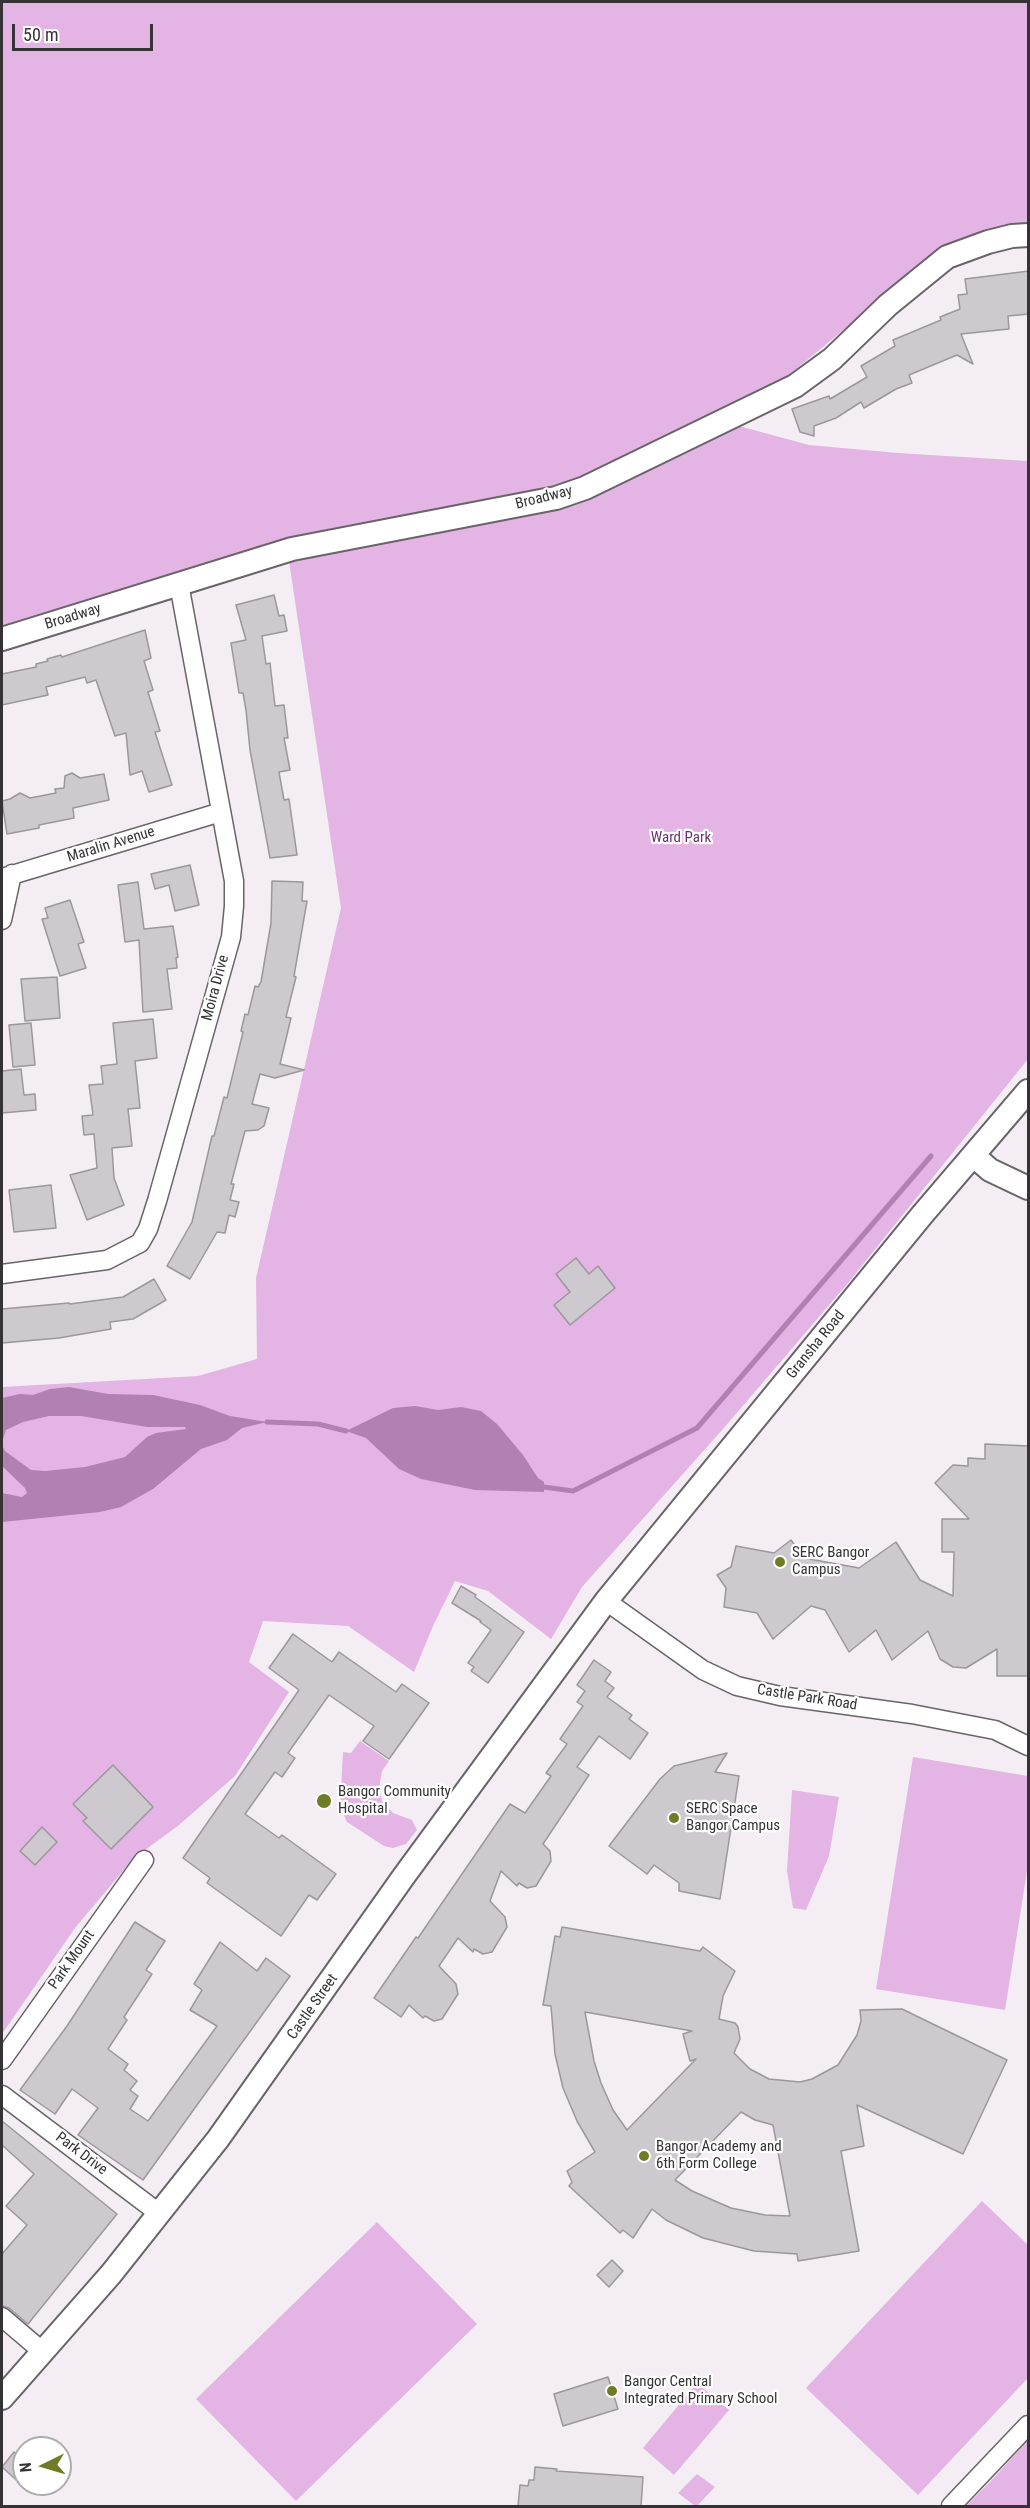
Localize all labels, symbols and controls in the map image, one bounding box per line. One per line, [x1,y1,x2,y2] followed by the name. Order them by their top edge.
[15,12,156,50] scale bar
[23,24,58,45] text: 50 m
[514,482,574,514] street label: Broadway
[43,600,103,634] street label: Broadway
[65,823,157,867] street label: Maralin Avenue
[651,829,711,847] park label: Ward Park
[199,953,233,1023] street label: Moira Drive
[783,1307,849,1383] street label: Gransha Road
[792,1544,869,1579] place label: SERC Bangor Campus
[773,1555,787,1569] marker: SERC Bangor Campus
[756,1681,858,1715] street label: Castle Park Road
[338,1783,451,1818] place label: Bangor Community Hospital
[315,1792,333,1810] marker: Bangor Community Hospital
[686,1800,780,1835] place label: SERC Space Bangor Campus
[667,1811,681,1825] marker: SERC Space Bangor Campus
[45,1927,99,1993] street label: Park Mount
[284,1971,342,2043] street label: Castle Street
[52,2129,110,2179] street label: Park Drive
[656,2138,782,2173] place label: Bangor Academy and 6th Form College
[637,2149,651,2163] marker: Bangor Academy and 6th Form College
[624,2373,777,2408] place label: Bangor Central Integrated Primary School
[605,2384,619,2398] marker: Bangor Central Integrated Primary School
[12,2436,72,2496] north arrow
[16,2462,35,2473] text: N

